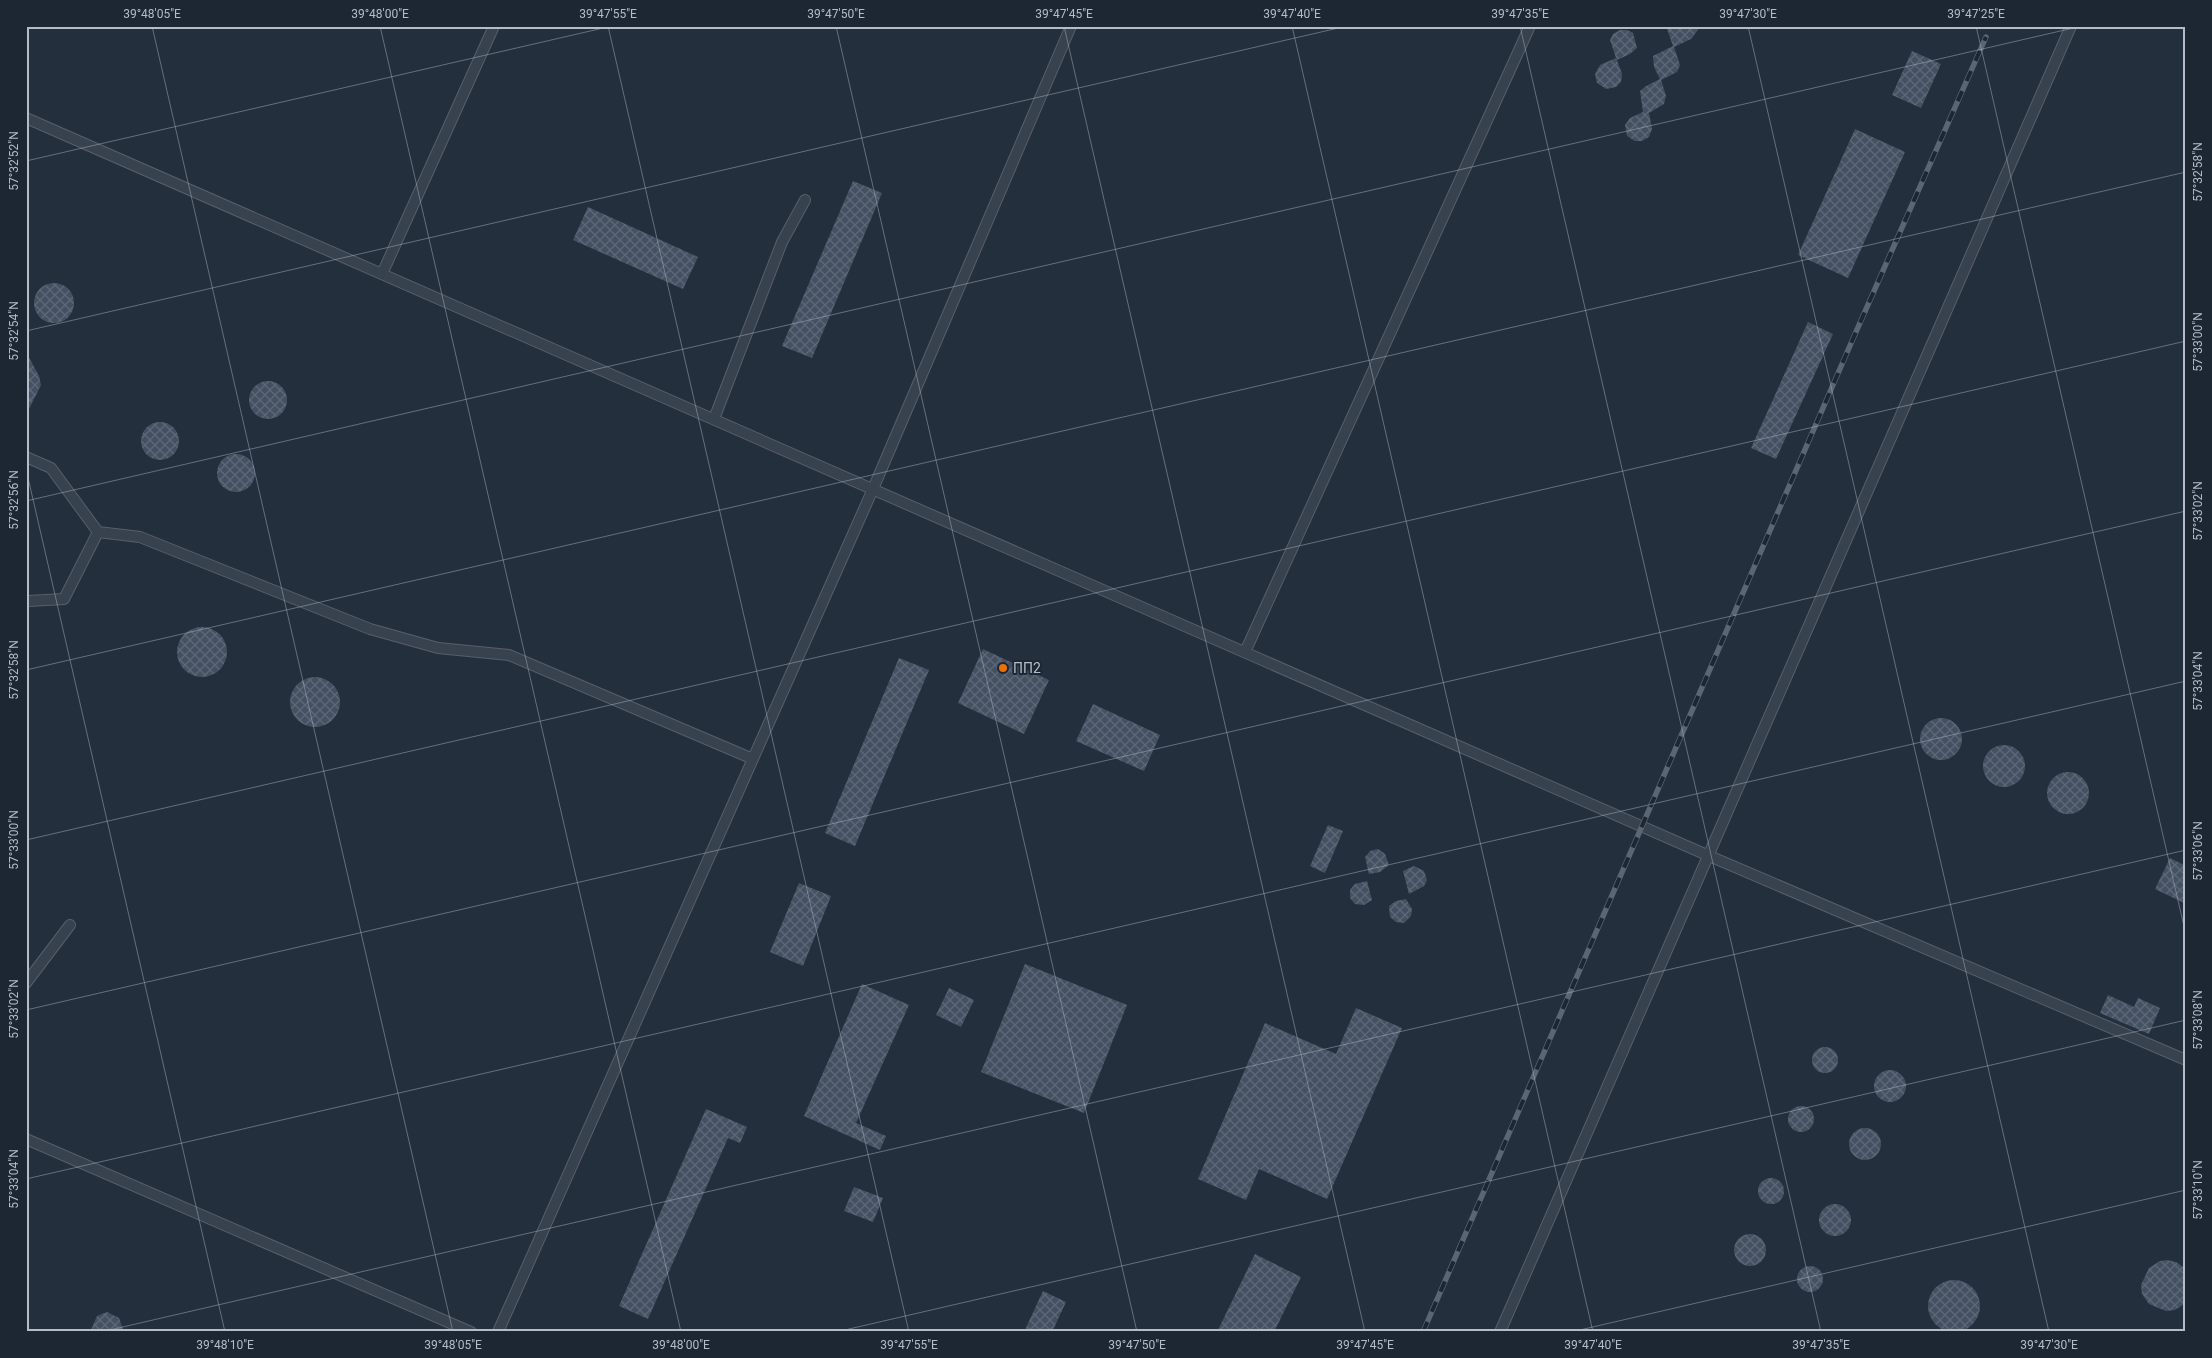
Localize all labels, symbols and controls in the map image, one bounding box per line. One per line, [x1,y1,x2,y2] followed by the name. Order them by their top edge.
[123,7,181,21] text: 39°48'05"E
[351,7,409,21] text: 39°48'00"E
[579,7,637,21] text: 39°47'55"E
[807,7,865,21] text: 39°47'50"E
[1035,7,1093,21] text: 39°47'45"E
[1263,7,1321,21] text: 39°47'40"E
[1491,7,1549,21] text: 39°47'35"E
[1719,7,1777,21] text: 39°47'30"E
[1947,7,2005,21] text: 39°47'25"E
[7,131,21,191] text: 57°32'52"N
[2191,142,2205,202] text: 57°32'58"N
[7,301,21,361] text: 57°32'54"N
[2191,312,2205,372] text: 57°33'00"N
[7,470,21,530] text: 57°32'56"N
[2191,481,2205,541] text: 57°33'02"N
[7,640,21,700] text: 57°32'58"N
[2191,651,2205,711] text: 57°33'04"N
[1013,660,1041,676] place label: ПП2
[997,662,1009,674] marker: ПП2
[7,810,21,870] text: 57°33'00"N
[2191,821,2205,881] text: 57°33'06"N
[7,979,21,1039] text: 57°33'02"N
[2191,990,2205,1050] text: 57°33'08"N
[7,1149,21,1209] text: 57°33'04"N
[2191,1160,2205,1220] text: 57°33'10"N
[196,1338,254,1352] text: 39°48'10"E
[424,1338,482,1352] text: 39°48'05"E
[652,1338,710,1352] text: 39°48'00"E
[880,1338,938,1352] text: 39°47'55"E
[1108,1338,1166,1352] text: 39°47'50"E
[1336,1338,1394,1352] text: 39°47'45"E
[1564,1338,1622,1352] text: 39°47'40"E
[1792,1338,1850,1352] text: 39°47'35"E
[2020,1338,2078,1352] text: 39°47'30"E

